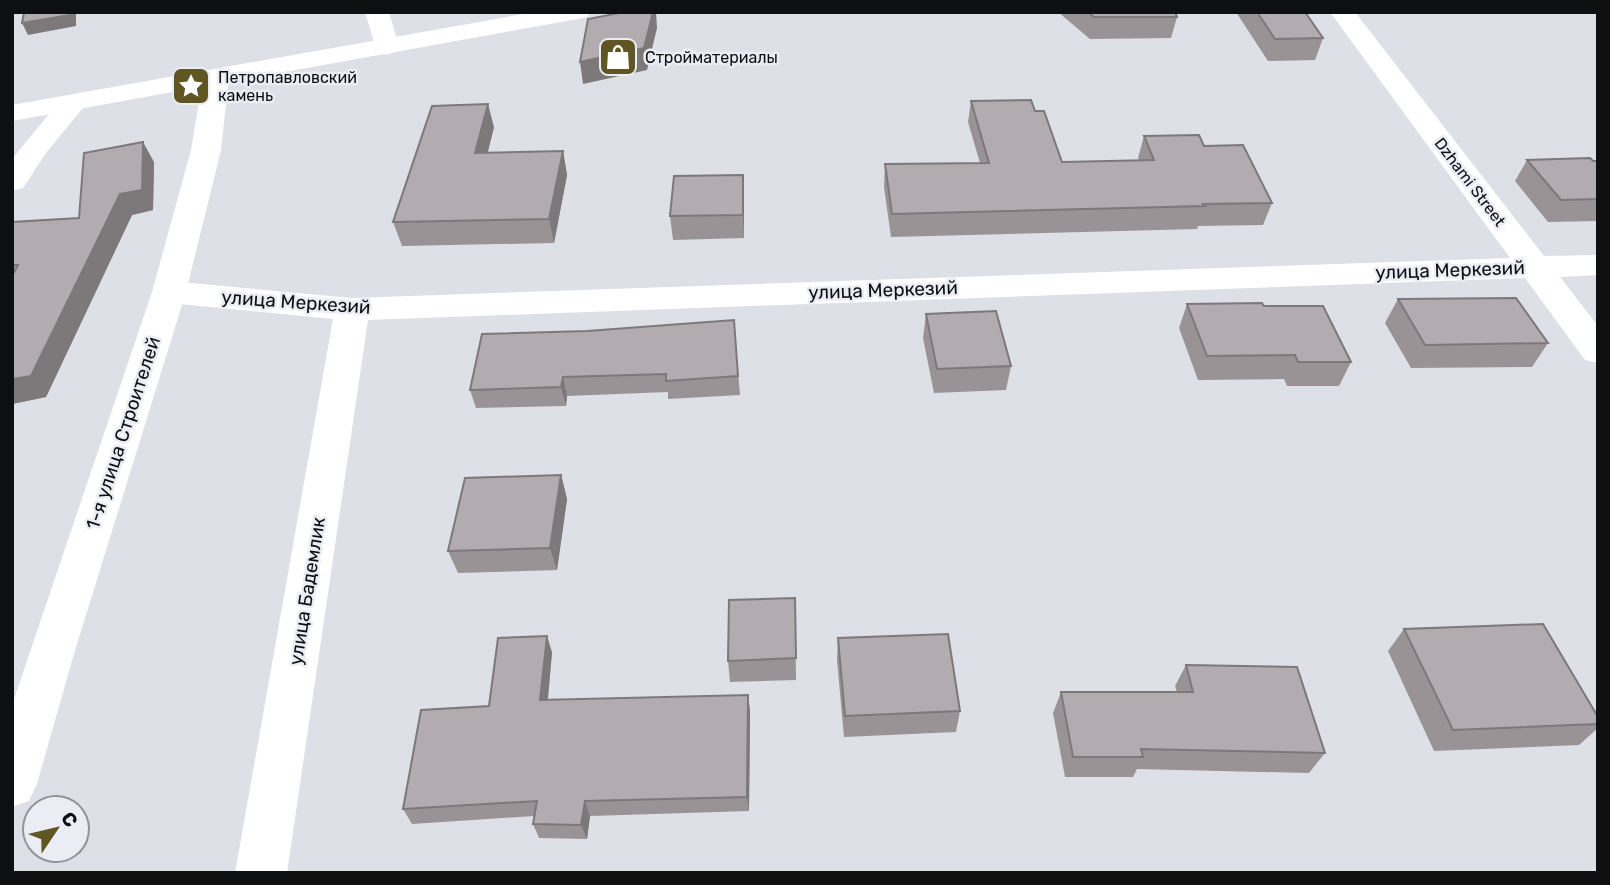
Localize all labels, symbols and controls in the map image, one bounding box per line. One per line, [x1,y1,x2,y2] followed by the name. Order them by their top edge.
[597,36,639,78] shop icon: Стройматериалы
[645,48,778,67] place label: Стройматериалы
[170,65,212,107] place icon: Петропавловский камень
[218,68,357,105] place label: Петропавловский камень
[1431,134,1509,230] street label: Dzhami Street
[1375,256,1525,284] street label: улица Меркезий
[808,276,958,304] street label: улица Меркезий
[221,285,371,319] street label: улица Меркезий
[81,334,165,532] street label: 1-я улица Строителей
[284,515,330,667] street label: улица Бадемлик
[21,794,91,864] north arrow
[56,807,83,832] text: С

